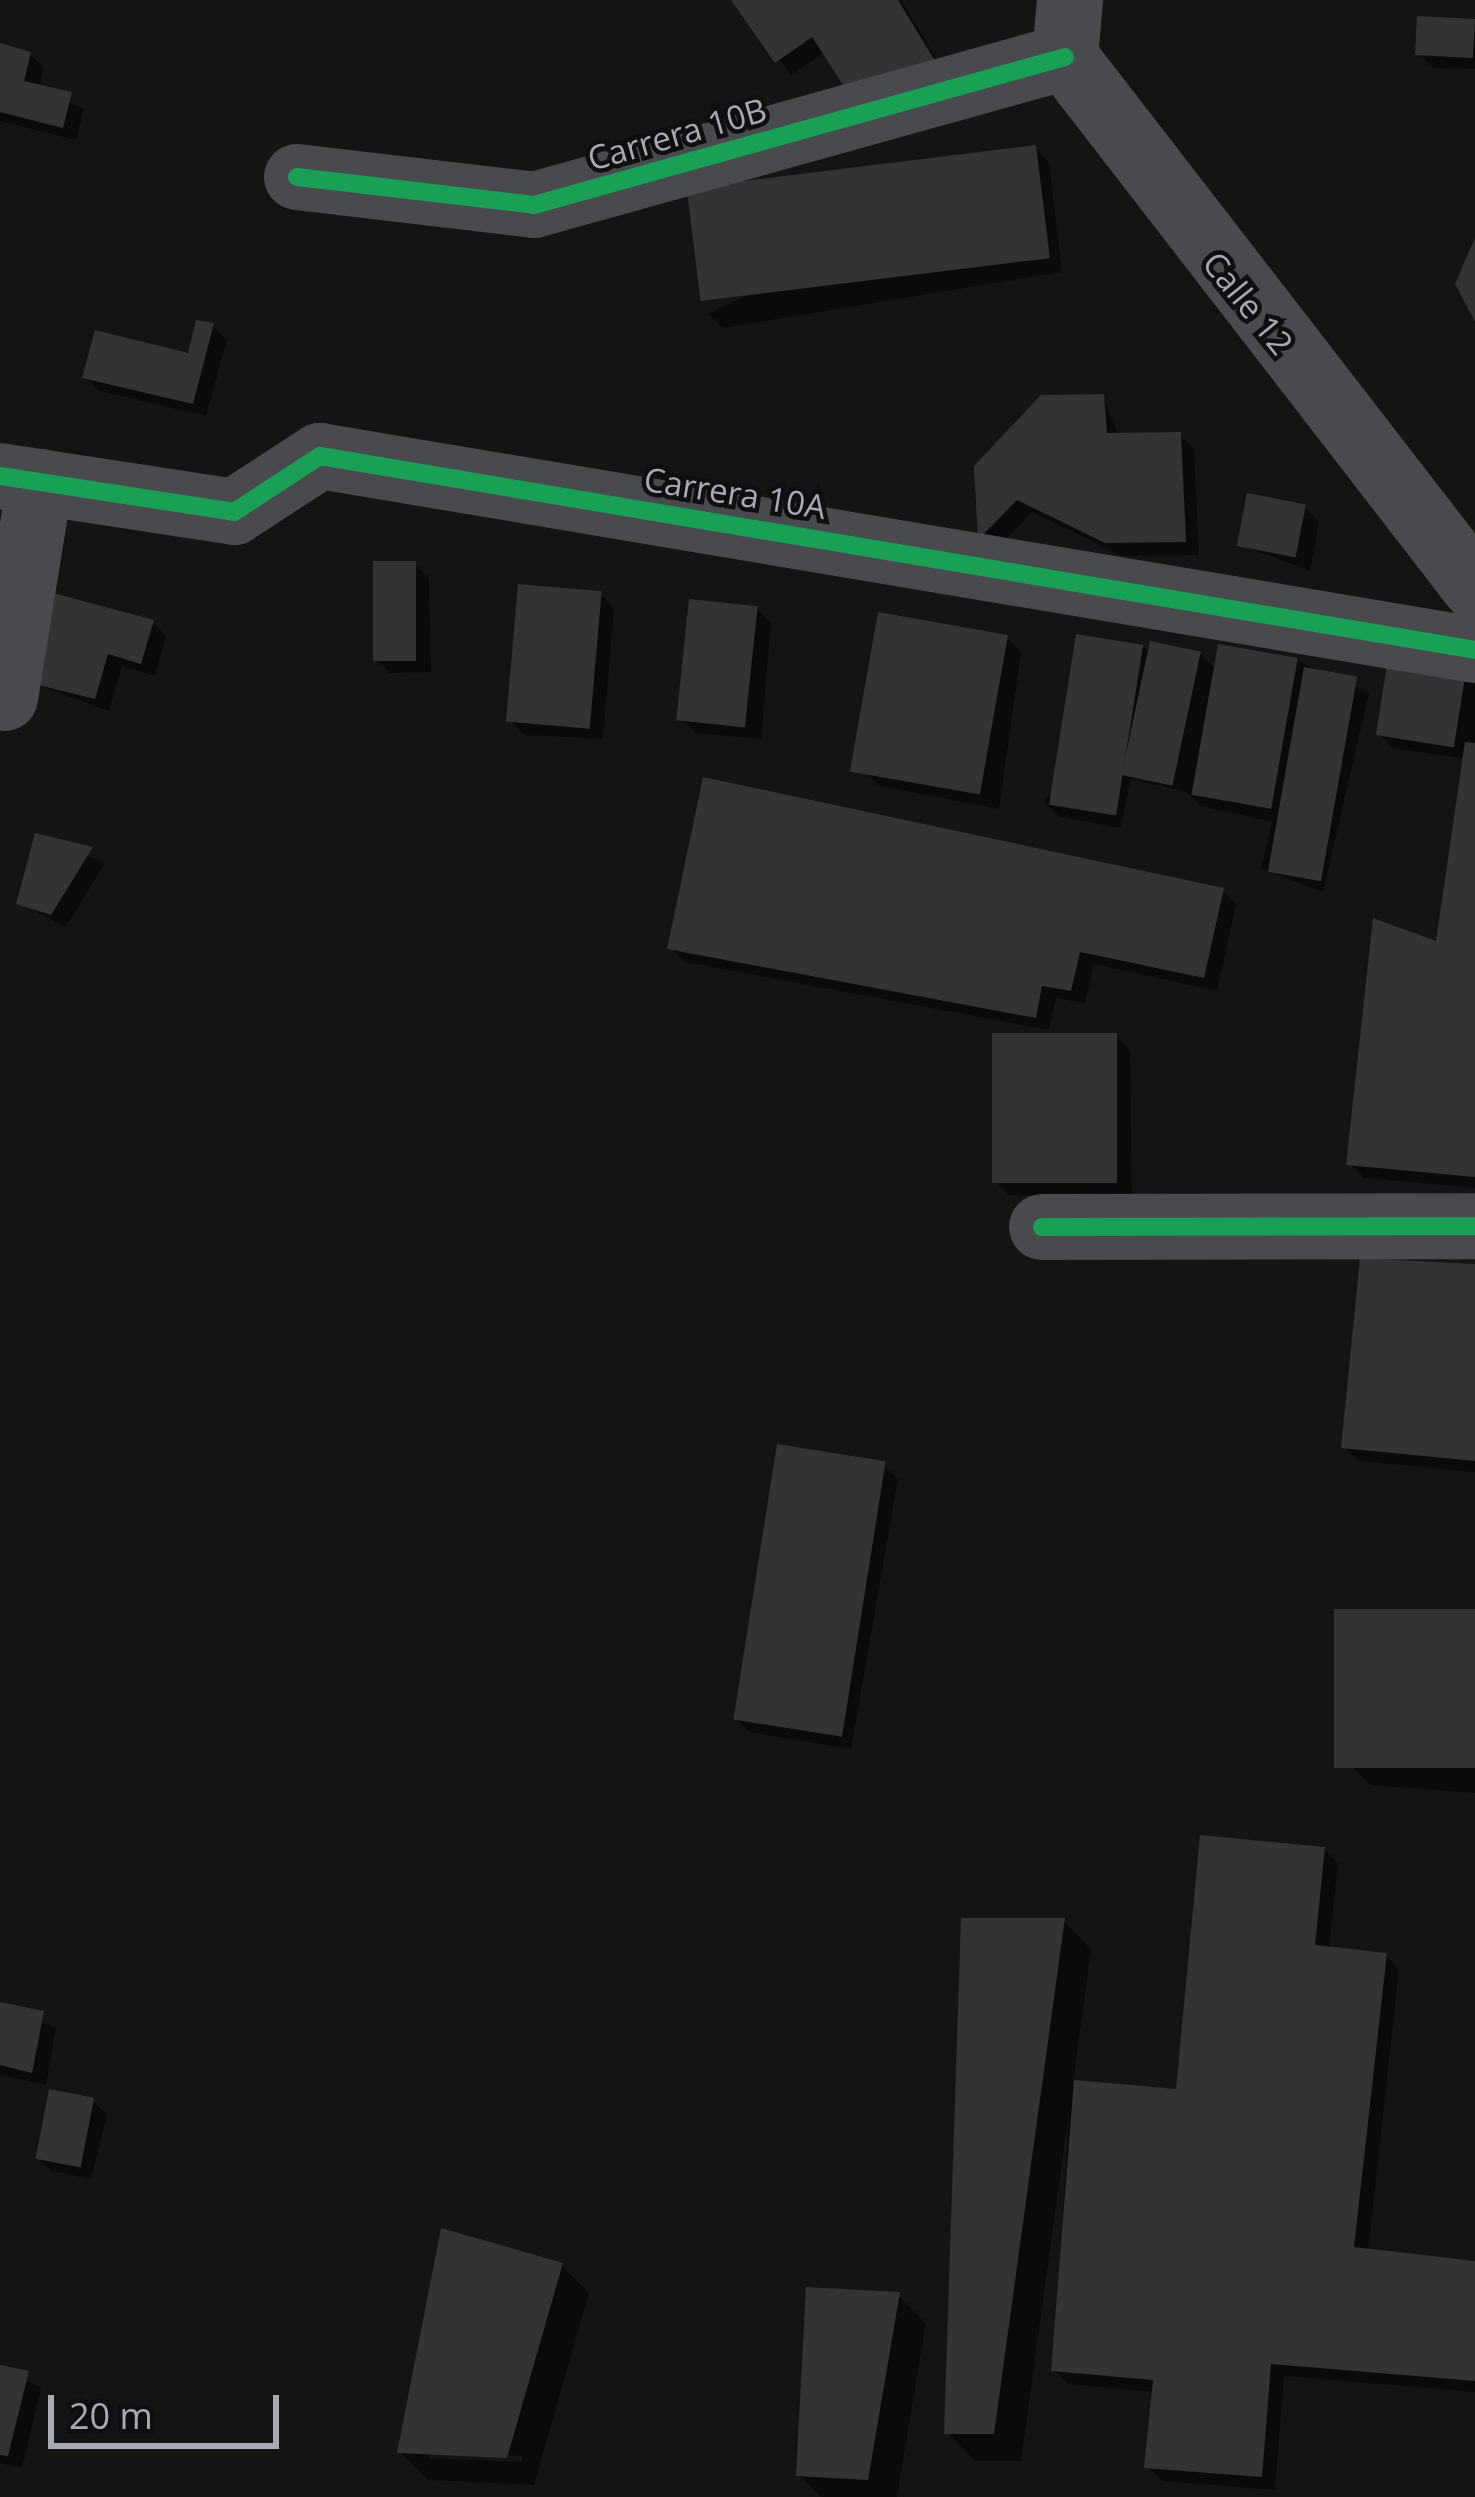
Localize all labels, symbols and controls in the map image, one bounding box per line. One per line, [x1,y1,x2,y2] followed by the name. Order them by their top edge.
[583,90,771,178] street label: Carrera 10B
[1195,244,1301,362] street label: Calle 12
[641,459,829,527] street label: Carrera 10A
[54,2371,285,2445] scale bar
[69,2391,153,2440] text: 20 m

